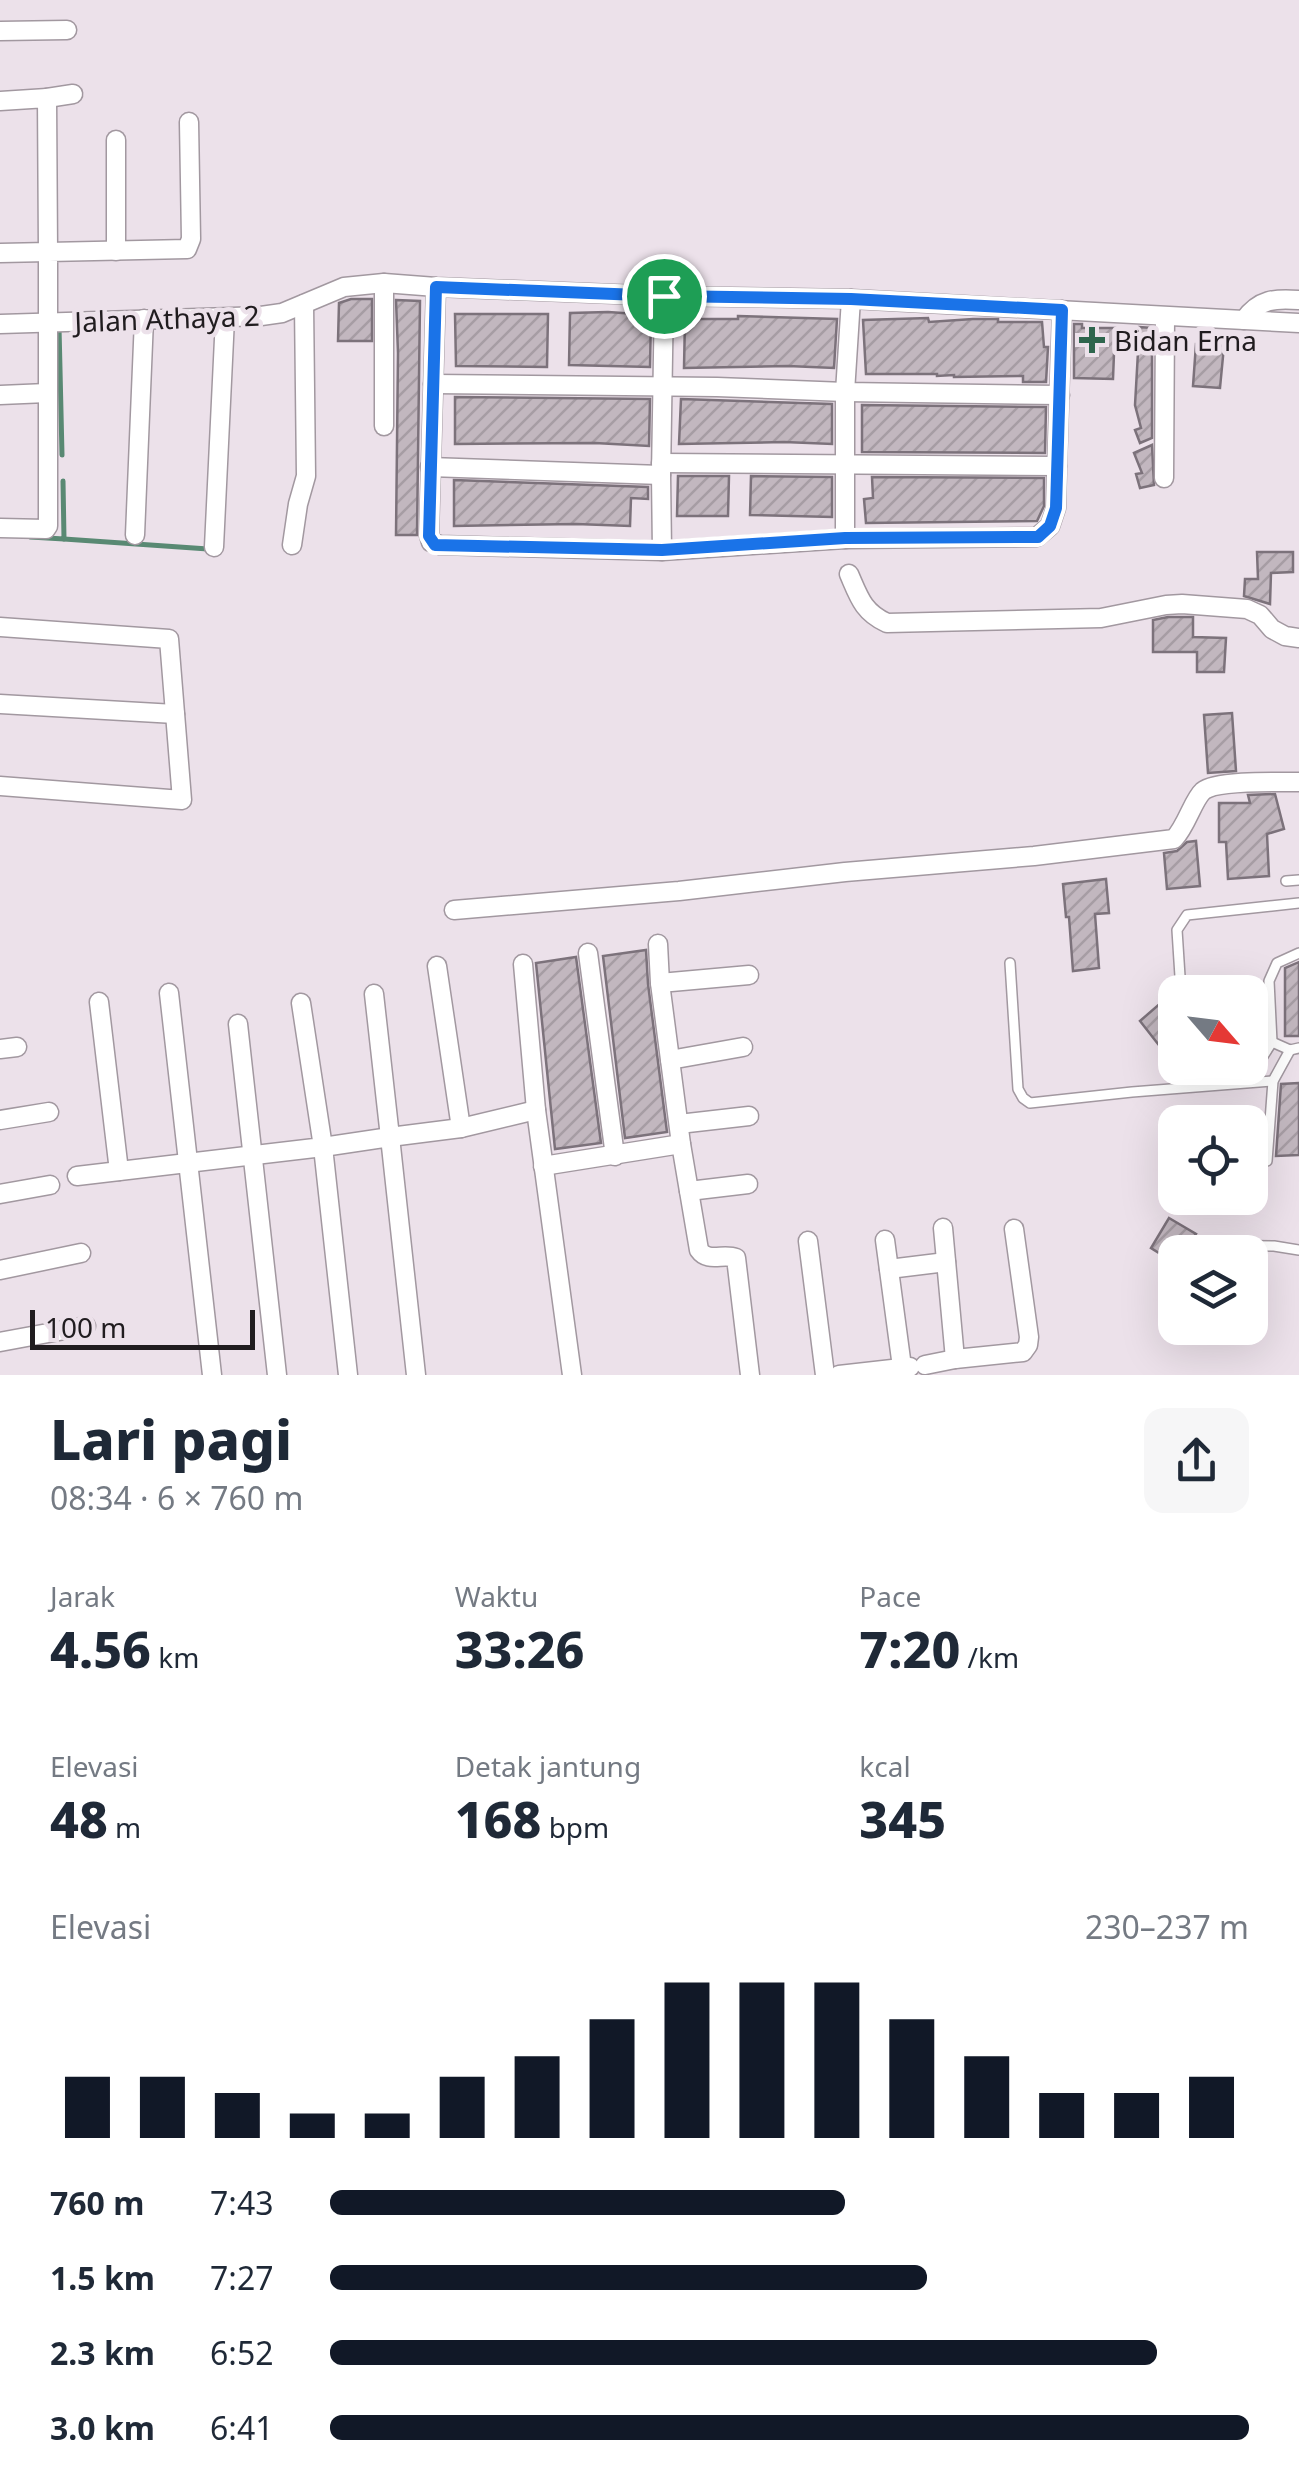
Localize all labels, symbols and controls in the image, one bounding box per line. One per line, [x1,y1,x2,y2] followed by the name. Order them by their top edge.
[622,254,707,339] pin
[637,269,692,324] icon: arrive
[71,296,260,340] street label: Jalan Athaya 2
[1114,321,1257,359] place label: Bidan Erna
[1079,327,1105,353] marker: Bidan Erna
[1158,975,1268,1085] north arrow
[1158,975,1268,1345] map controls
[1158,1105,1268,1215] button: locate
[1158,1235,1268,1345] button: layers
[30,1305,255,1350] scale bar
[45,1308,127,1346] text: 100 m
[50,1401,292,1476] text: Lari pagi
[1144,1408,1249,1513] button: share
[50,1476,303,1519] text: 08:34 · 6 × 760 m
[50,1577,115,1615] text: Jarak
[455,1577,538,1615] text: Waktu
[859,1577,921,1615] text: Pace
[50,1615,151,1683] text: 4.56
[455,1615,585,1683] text: 33:26
[859,1615,960,1683] text: 7:20
[151,1638,199,1676] text: km
[960,1638,1019,1676] text: /km
[50,1747,139,1785] text: Elevasi
[455,1747,641,1785] text: Detak jantung
[859,1747,911,1785] text: kcal
[50,1785,108,1853] text: 48
[455,1785,541,1853] text: 168
[859,1785,946,1853] text: 345
[108,1808,141,1846] text: m
[541,1808,609,1846] text: bpm
[50,1905,151,1948] text: Elevasi
[1085,1905,1249,1948] text: 230–237 m
[50,2181,144,2224] text: 760 m
[210,2181,274,2224] text: 7:43
[50,2256,155,2299] text: 1.5 km
[210,2256,274,2299] text: 7:27
[50,2331,155,2374] text: 2.3 km
[210,2331,274,2374] text: 6:52
[50,2406,155,2449] text: 3.0 km
[210,2406,274,2449] text: 6:41

